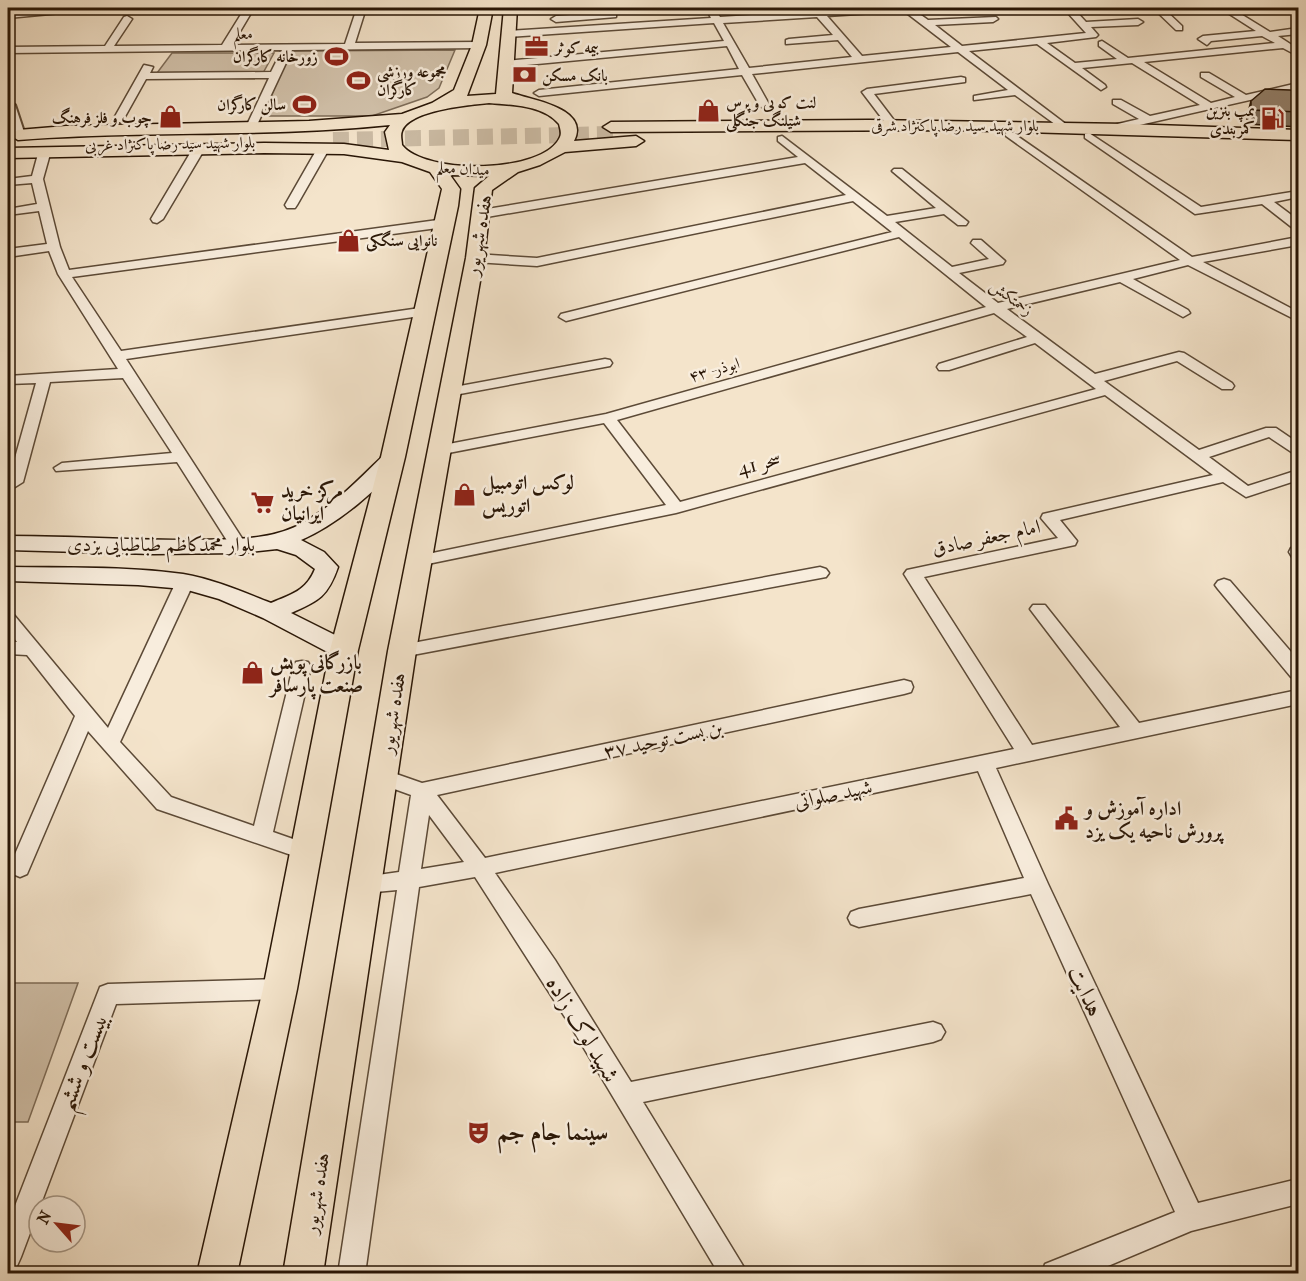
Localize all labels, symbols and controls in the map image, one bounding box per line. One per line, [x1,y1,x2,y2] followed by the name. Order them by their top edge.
[233,24,253,50] street label: معلم
[524,34,550,60] office icon: بیمه کوثر
[553,38,599,58] place label: بیمه کوثر
[323,43,349,69] sports icon: زورخانه کارگران
[233,46,319,67] place label: زورخانه کارگران
[377,62,446,100] place label: مجموعه ورزشی کارگران
[511,62,537,88] bank icon: بانک مسکن
[542,66,608,87] place label: بانک مسکن
[346,67,372,93] sports icon: مجموعه ورزشی کارگران
[291,91,317,117] sports icon: سالن کارگران
[725,93,816,133] place label: لنت کوبی و پرس شیلنگ‌ جنگلی
[217,94,286,116] place label: سالن کارگران
[695,98,721,124] shop icon: لنت کوبی و پرس شیلنگ‌ جنگلی
[1206,101,1256,139] place label: پمپ بنزین کمربندی
[157,104,183,130] shop icon: چوب و فلز فرهنگ
[1260,106,1286,132] fuel station icon: پمپ بنزین کمربندی
[52,107,152,128] place label: چوب و فلز فرهنگ
[871,116,1039,137] street label: بلوار شهید سید رضا پاکنژاد شرقی
[85,133,255,156] street label: بلوار شهید سید رضا پاکنژاد غربی
[435,158,490,186] street label: میدان معلم
[460,193,498,279] street label: هفده شهریور
[335,227,361,253] shop icon: نانوایی سنگکی
[366,230,438,252] place label: نانوایی سنگکی
[986,275,1037,320] street label: زحمتکش
[687,353,742,387] street label: ابوذر- ۴۳
[735,447,784,481] street label: سحر 41
[482,471,574,519] place label: لوکس اتومبیل اتوریس
[281,479,343,525] place label: مرکز خرید ایرانیان
[451,481,477,507] shop icon: لوکس اتومبیل اتوریس
[250,489,276,515] supermarket icon: مرکز خرید ایرانیان
[930,515,1044,566] street label: امام جعفر صادق
[67,533,255,563] street label: بلوار محمدکاظم طباطبایی یزدی
[268,650,363,700] place label: بازرگانی پویش صنعت پارسافر
[239,660,265,686] shop icon: بازرگانی پویش صنعت پارسافر
[374,671,411,757] street label: هفده شهریور
[601,716,725,764] street label: بن بست توحید ۳۷
[792,775,874,815] street label: شهید صلواتی
[1083,796,1225,845] place label: اداره آموزش و پرورش ناحیه یک یزد
[1054,806,1080,832] public building icon: اداره آموزش و پرورش ناحیه یک یزد
[1061,961,1110,1021] street label: هدایت
[539,971,626,1088] street label: شهید لوک زاده
[51,1009,123,1118] street label: بیست و ششم
[497,1118,608,1154] place label: سینما جام جم
[466,1119,492,1145] theatre icon: سینما جام جم
[298,1151,335,1237] street label: هفده شهریور
[27,1194,87,1254] north arrow
[33,1207,56,1227] text: N

